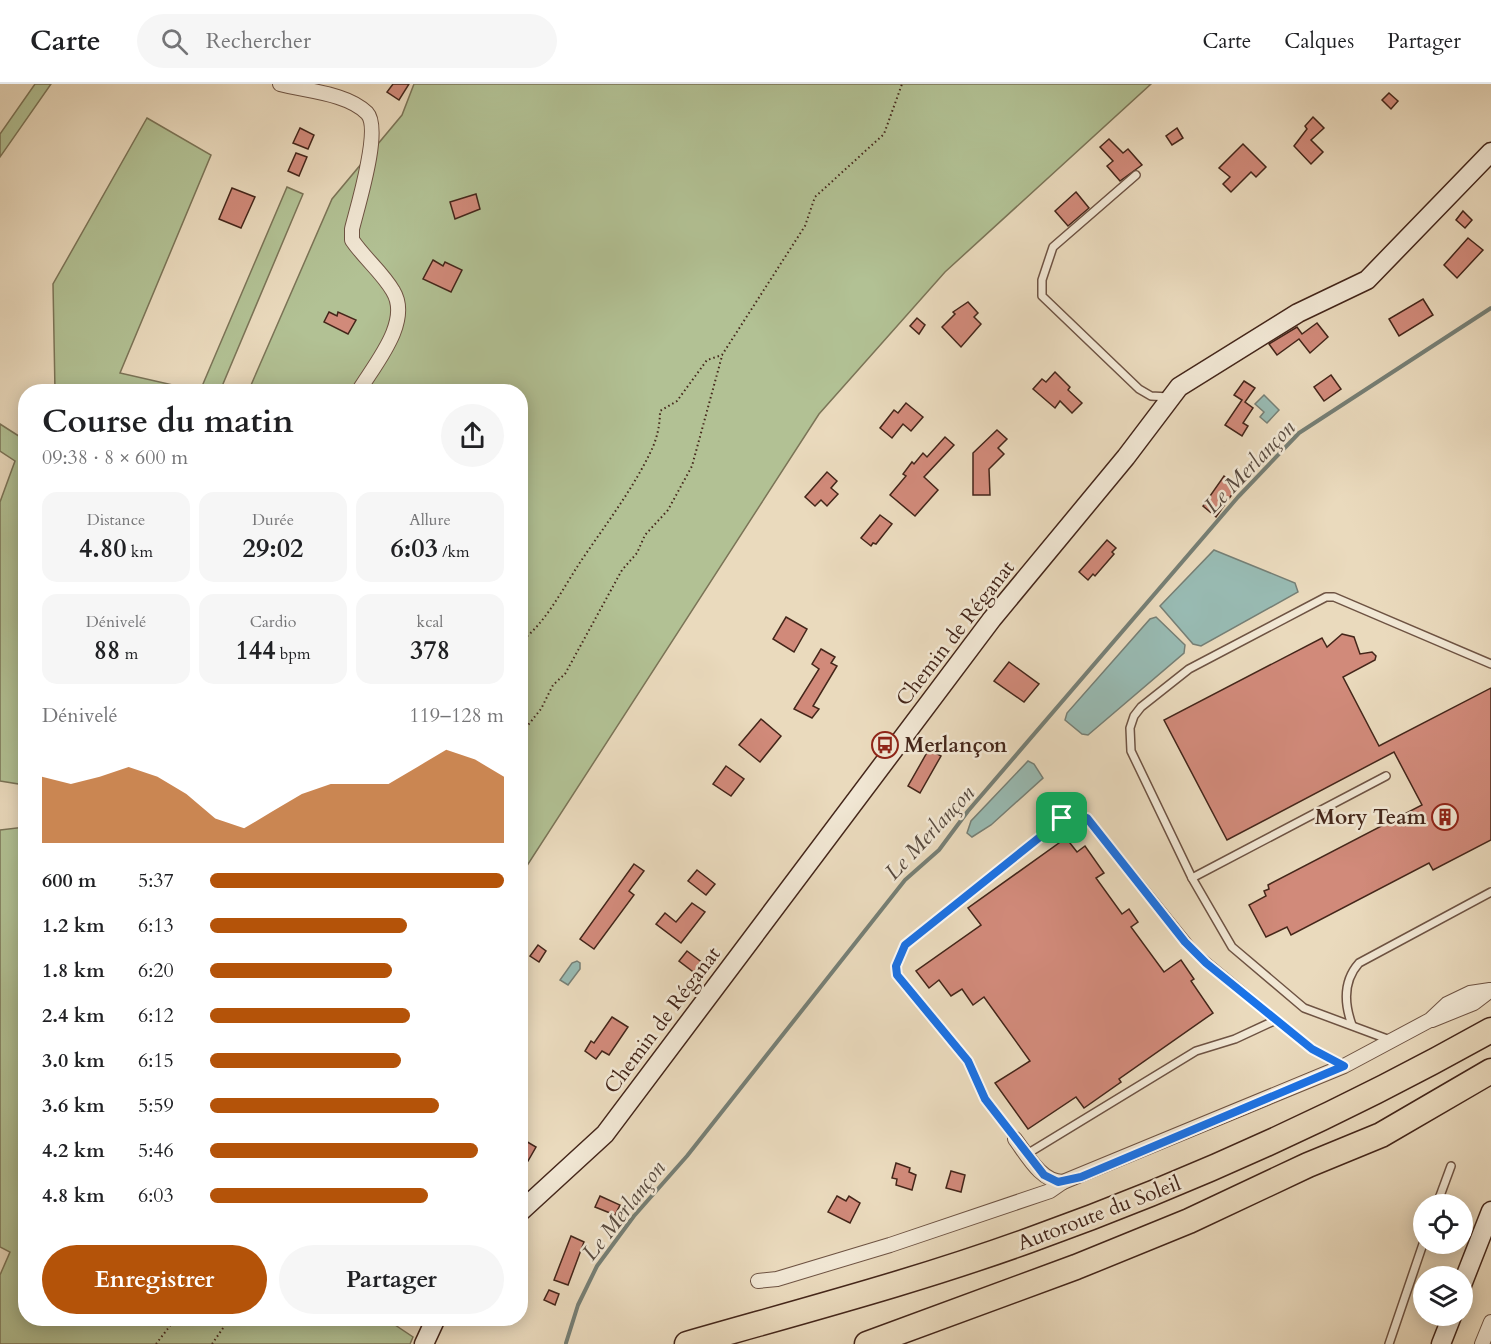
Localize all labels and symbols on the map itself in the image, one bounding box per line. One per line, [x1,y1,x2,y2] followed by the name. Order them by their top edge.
[1198,413,1302,520] water label: Le Merlançon
[889,554,1022,712] street label: Chemin de Réganat
[870,730,900,760] bus stop icon: Merlançon
[904,731,1008,760] place label: Merlançon
[878,779,982,886] water label: Le Merlançon
[1036,792,1087,843] pin
[1430,802,1460,832] building icon: Mory Team
[1315,803,1427,832] place label: Mory Team
[597,940,728,1100] street label: Chemin de Réganat
[575,1154,672,1267] water label: Le Merlançon
[1013,1169,1185,1258] street label: Autoroute du Soleil

